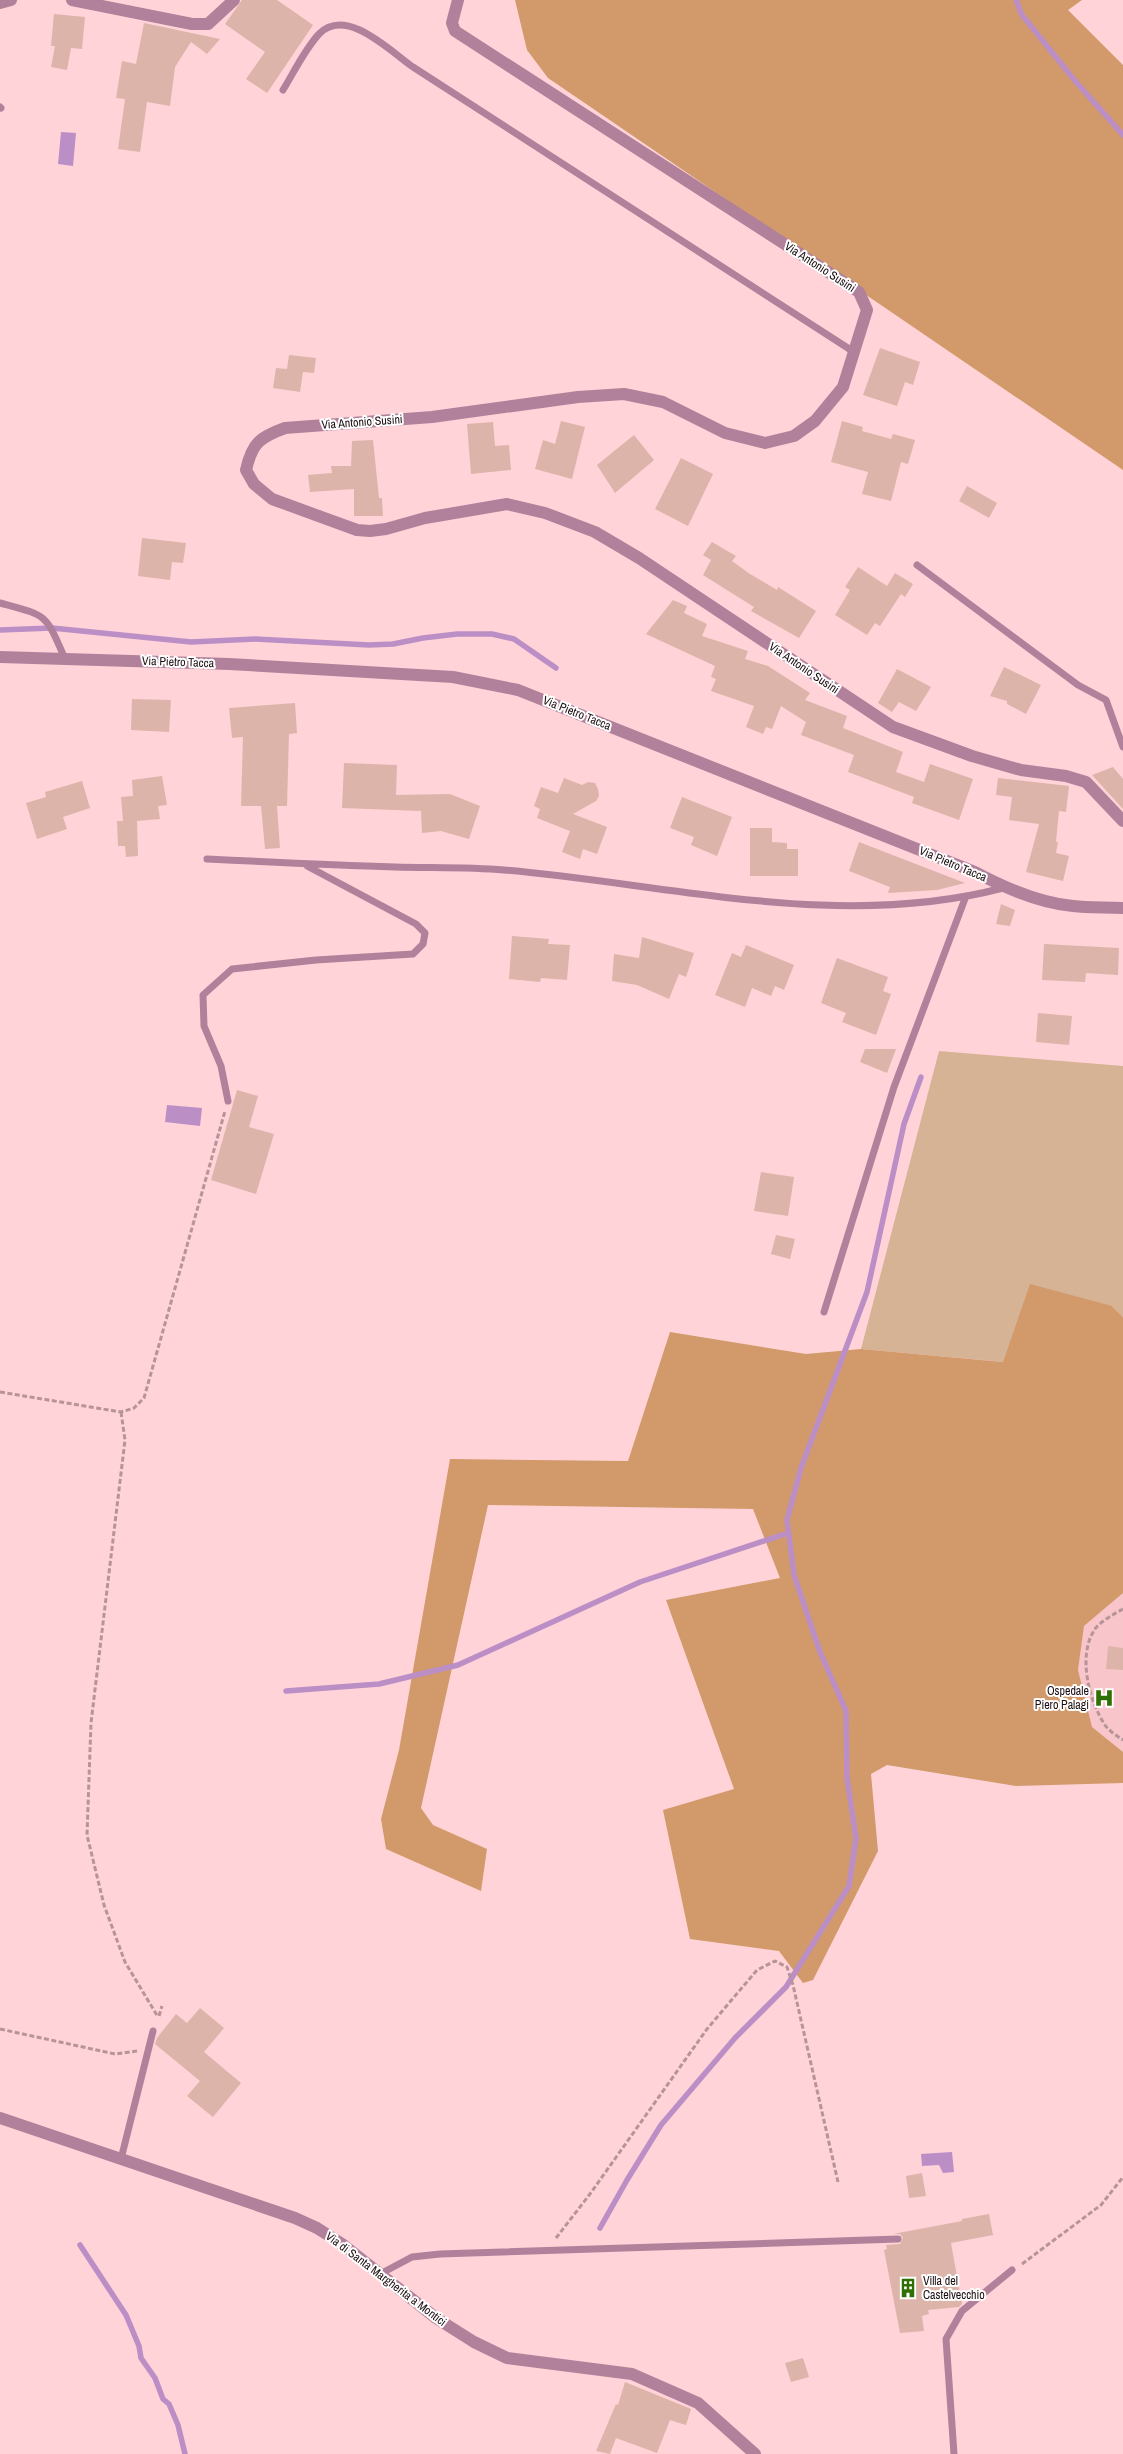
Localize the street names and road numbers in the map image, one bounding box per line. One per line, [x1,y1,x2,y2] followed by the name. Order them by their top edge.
[782,238,858,296] street label: Via Antonio Susini
[321,411,403,433] street label: Via Antonio Susini
[766,639,842,697] street label: Via Antonio Susini
[142,653,215,671] street label: Via Pietro Tacca
[541,692,614,734] street label: Via Pietro Tacca
[917,843,990,886] street label: Via Pietro Tacca
[322,2228,450,2330] street label: Via di Santa Margherita a Montici

